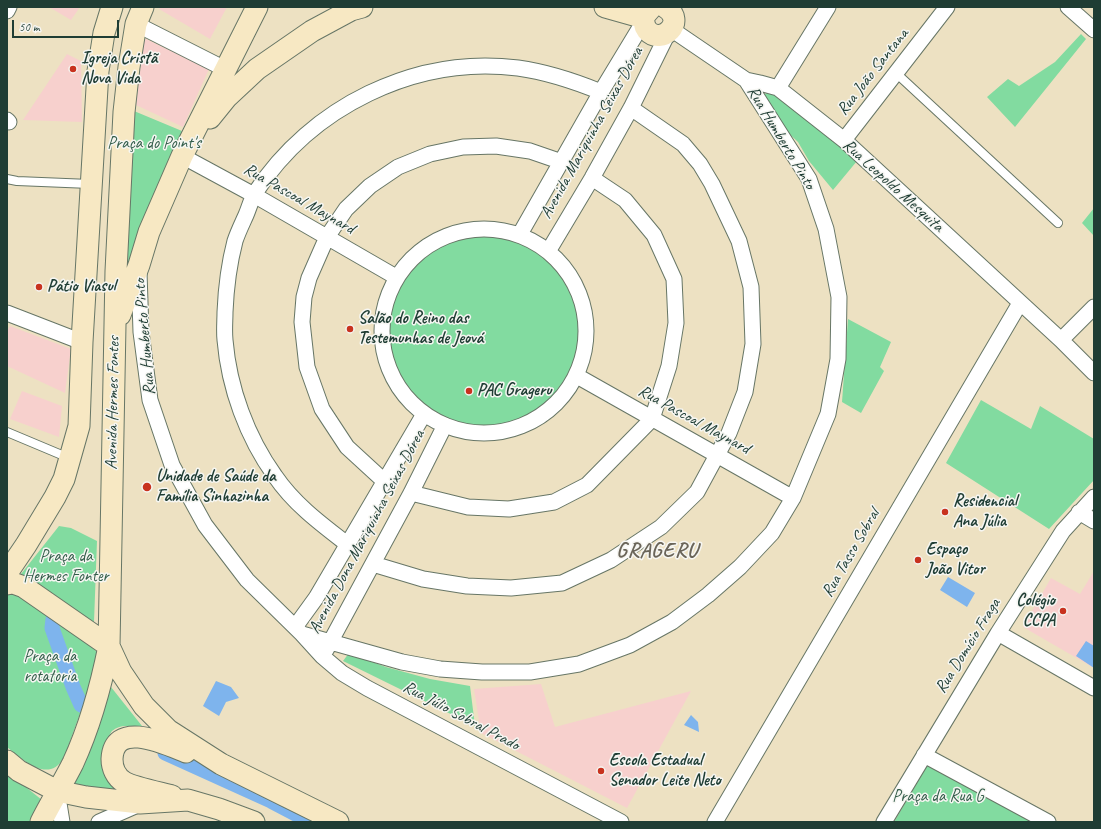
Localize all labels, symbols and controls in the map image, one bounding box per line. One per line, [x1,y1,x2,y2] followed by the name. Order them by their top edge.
[14,12,121,38] scale bar
[19,19,39,35] text: 50 m
[833,24,913,120] street label: Rua João Santana
[536,44,648,222] street label: Avenida Mariquinha Seixas Dórea
[81,49,157,89] place label: Igreja Cristã Nova Vida
[68,64,78,74] marker: Igreja Cristã Nova Vida
[742,83,820,193] street label: Rua Humberto Pinto
[107,134,201,154] park label: Praça do Point's
[838,135,948,237] street label: Rua Leopoldo Mesquita
[240,159,358,239] street label: Rua Pascoal Maynard
[47,277,116,297] place label: Pátio Viasul
[130,278,160,396] street label: Rua Humberto Pinto
[34,282,44,292] marker: Pátio Viasul
[358,309,483,349] place label: Salão do Reino das Testemunhas de Jeová
[345,324,355,334] marker: Salão do Reino das Testemunhas de Jeová
[102,336,124,470] street label: Avenida Hermes Fontes
[477,381,551,401] place label: PAC Grageru
[635,381,753,459] street label: Rua Pascoal Maynard
[464,386,474,396] marker: PAC Grageru
[305,427,429,637] street label: Avenida Dona Mariquinha Seixas Dórea
[156,467,276,507] place label: Unidade de Saúde da Família Sinhazinha
[141,481,153,493] marker: Unidade de Saúde da Família Sinhazinha
[953,492,1017,532] place label: Residencial Ana Júlia
[818,505,884,601] street label: Rua Tasso Sobral
[940,507,950,517] marker: Residencial Ana Júlia
[616,538,698,564] district label: GRAGERU
[926,540,985,580] place label: Espaço João Vitor
[23,547,109,587] park label: Praça da Hermes Fonter
[913,555,923,565] marker: Espaço João Vitor
[1016,591,1055,631] place label: Colégio CCPA
[931,595,1005,697] street label: Rua Domício Fraga
[1058,606,1068,616] marker: Colégio CCPA
[23,647,77,687] park label: Praça da rotatoria
[399,677,523,755] street label: Rua Júlio Sobral Prado
[609,751,721,791] place label: Escola Estadual Senador Leite Neto
[596,766,606,776] marker: Escola Estadual Senador Leite Neto
[892,787,984,807] park label: Praça da Rua G

